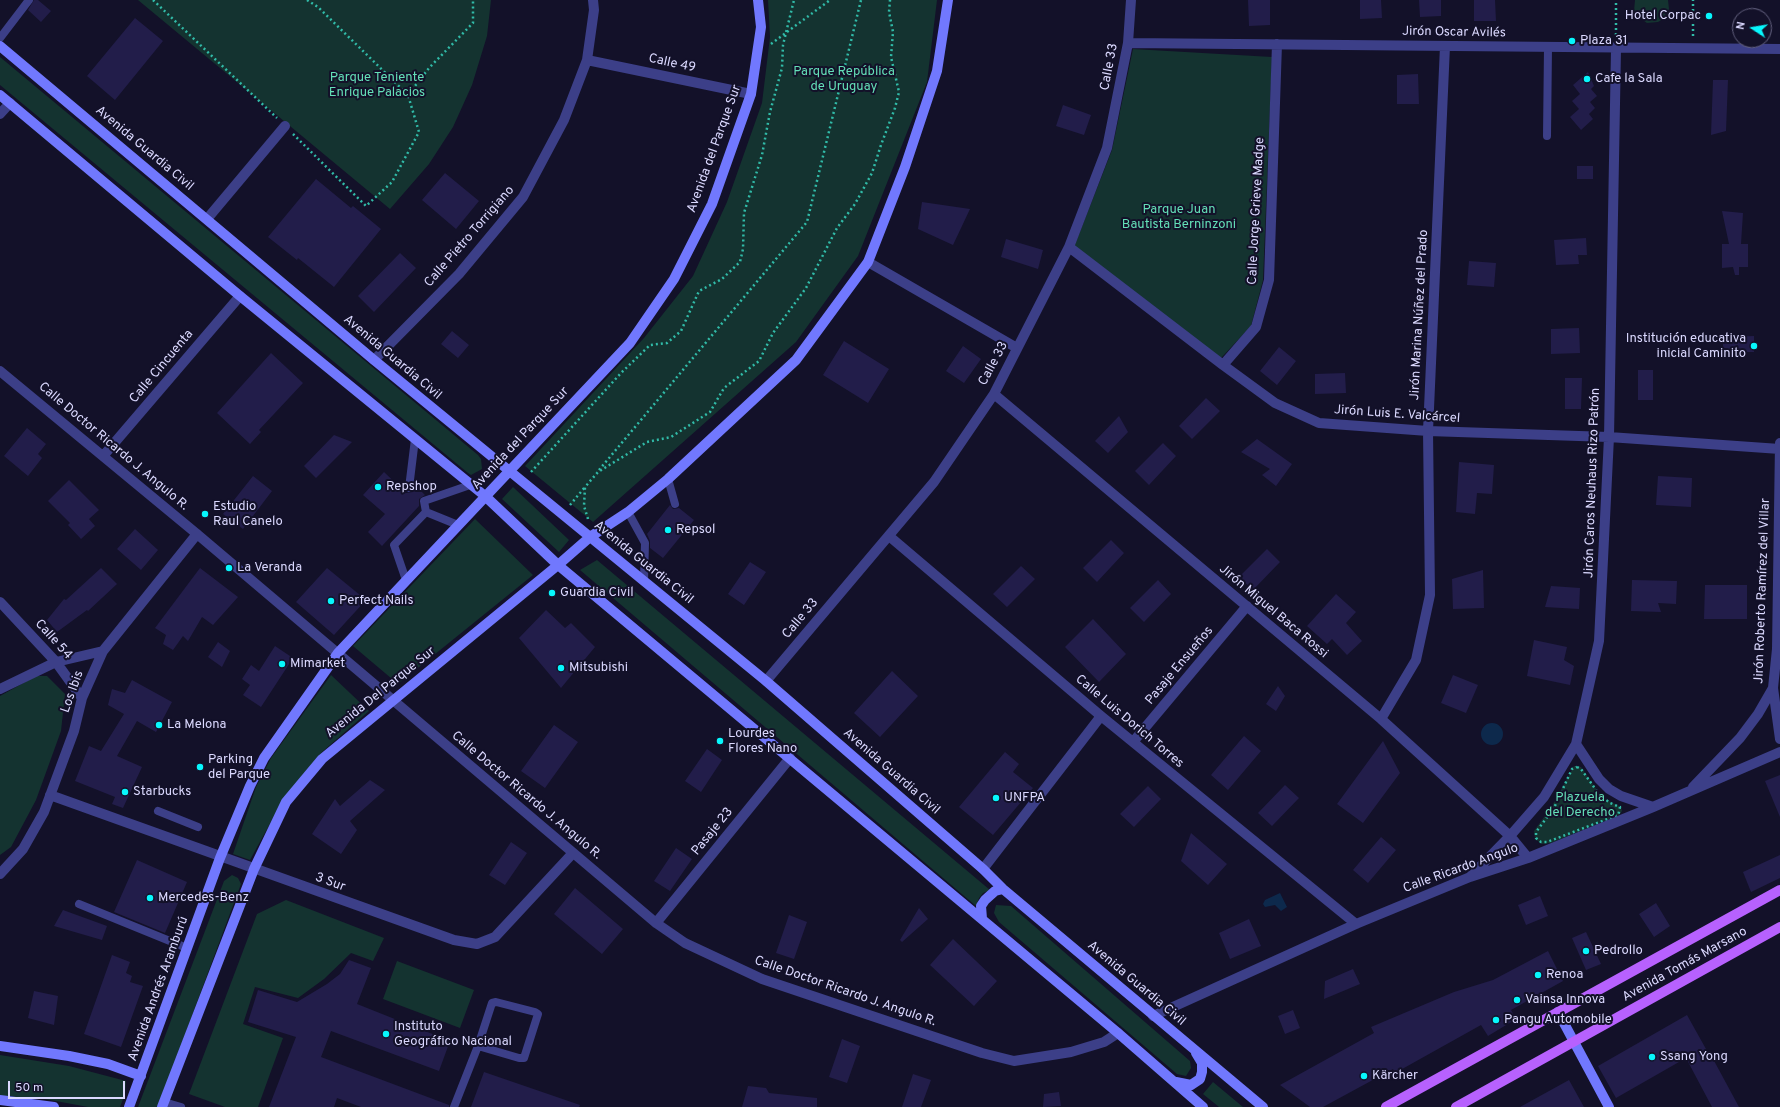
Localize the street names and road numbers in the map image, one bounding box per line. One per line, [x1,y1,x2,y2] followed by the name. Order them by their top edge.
[1402,24,1506,42] street label: Jirón Oscar Avilés
[1098,42,1122,92] street label: Calle 33
[647,51,697,77] street label: Calle 49
[685,83,745,215] street label: Avenida del Parque Sur
[92,103,196,195] street label: Avenida Guardia Civil
[1245,137,1269,285] street label: Calle Jorge Grieve Madge
[422,183,518,291] street label: Calle Pietro Torrigiano
[1408,229,1432,401] street label: Jirón Marina Núñez del Prado
[340,312,444,404] street label: Avenida Guardia Civil
[127,327,197,407] street label: Calle Cincuenta
[976,339,1012,389] street label: Calle 33
[35,380,191,514] street label: Calle Doctor Ricardo J. Angulo R.
[469,384,573,494] street label: Avenida del Parque Sur
[1582,388,1604,578] street label: Jirón Caros Neuhaus Rizo Patrón
[1333,403,1461,427] street label: Jirón Luis E. Valcárcel
[1752,498,1774,684] street label: Jirón Roberto Ramírez del Villar
[590,518,696,608] street label: Avenida Guardia Civil
[1215,562,1331,662] street label: Jirón Miguel Baca Rossi
[780,596,822,642] street label: Calle 33
[31,617,75,663] street label: Calle 54
[1143,624,1217,708] street label: Pasaje Ensueños
[323,644,439,742] street label: Avenida Del Parque Sur
[58,669,88,715] street label: Los Ibis
[1072,672,1186,772] street label: Calle Luis Dorich Torres
[839,726,943,818] street label: Avenida Guardia Civil
[448,729,604,863] street label: Calle Doctor Ricardo J. Angulo R.
[689,805,737,859] street label: Pasaje 23
[1401,841,1521,897] street label: Calle Ricardo Angulo
[313,870,347,896] street label: 3 Sur
[126,915,192,1063] street label: Avenida Andrés Aramburú
[1620,924,1750,1006] street label: Avenida Tomás Marsano
[1084,938,1188,1030] street label: Avenida Guardia Civil
[752,954,938,1030] street label: Calle Doctor Ricardo J. Angulo R.

